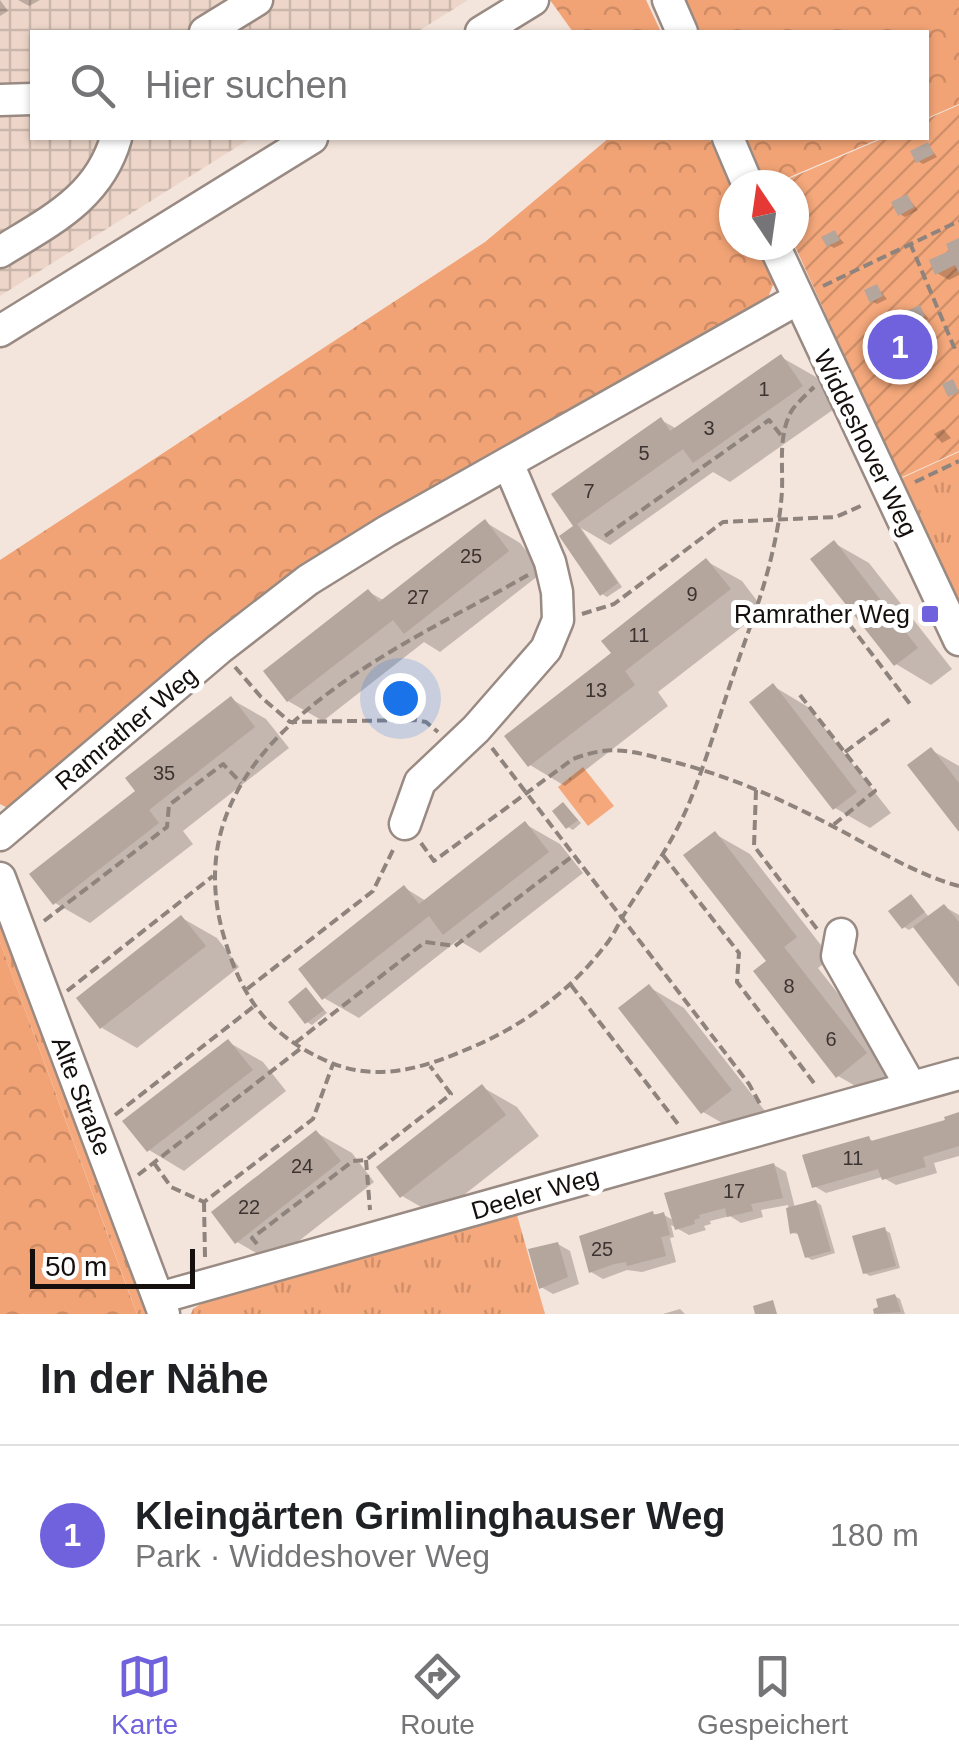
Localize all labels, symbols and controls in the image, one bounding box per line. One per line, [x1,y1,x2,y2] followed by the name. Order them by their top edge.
[30,30,929,140] search box
[65,58,120,113] icon: search
[145,64,348,106] text: Hier suchen
[719,170,809,260] north arrow
[868,310,932,384] pin: 1
[809,345,923,541] street label: Widdeshover Weg
[758,378,770,400] house number: 1
[703,417,715,439] house number: 3
[638,442,650,464] house number: 5
[583,480,595,502] house number: 7
[460,545,482,567] house number: 25
[686,583,698,605] house number: 9
[407,586,429,608] house number: 27
[734,600,910,628] place label: Ramrather Weg
[919,603,941,625] marker: Ramrather Weg
[629,624,649,646] house number: 11
[50,661,202,795] street label: Ramrather Weg
[375,673,426,724] your location
[585,679,607,701] house number: 13
[153,762,175,784] house number: 35
[783,975,795,997] house number: 8
[825,1028,837,1050] house number: 6
[47,1033,117,1159] street label: Alte Straße
[843,1147,863,1169] house number: 11
[291,1155,313,1177] house number: 24
[468,1161,602,1225] street label: Deeler Weg
[723,1180,745,1202] house number: 17
[238,1196,260,1218] house number: 22
[591,1238,613,1260] house number: 25
[30,1244,195,1288] scale bar
[45,1251,107,1282] text: 50 m
[40,1355,269,1402] text: In der Nähe
[135,1495,726,1537] text: Kleingärten Grimlinghauser Weg
[64,1517,81,1553] text: 1
[830,1517,919,1553] text: 180 m
[135,1538,490,1574] text: Park · Widdeshover Weg
[111,1649,178,1741] tab: Karte
[400,1649,475,1741] tab: Route
[697,1649,848,1741] tab: Gespeichert

